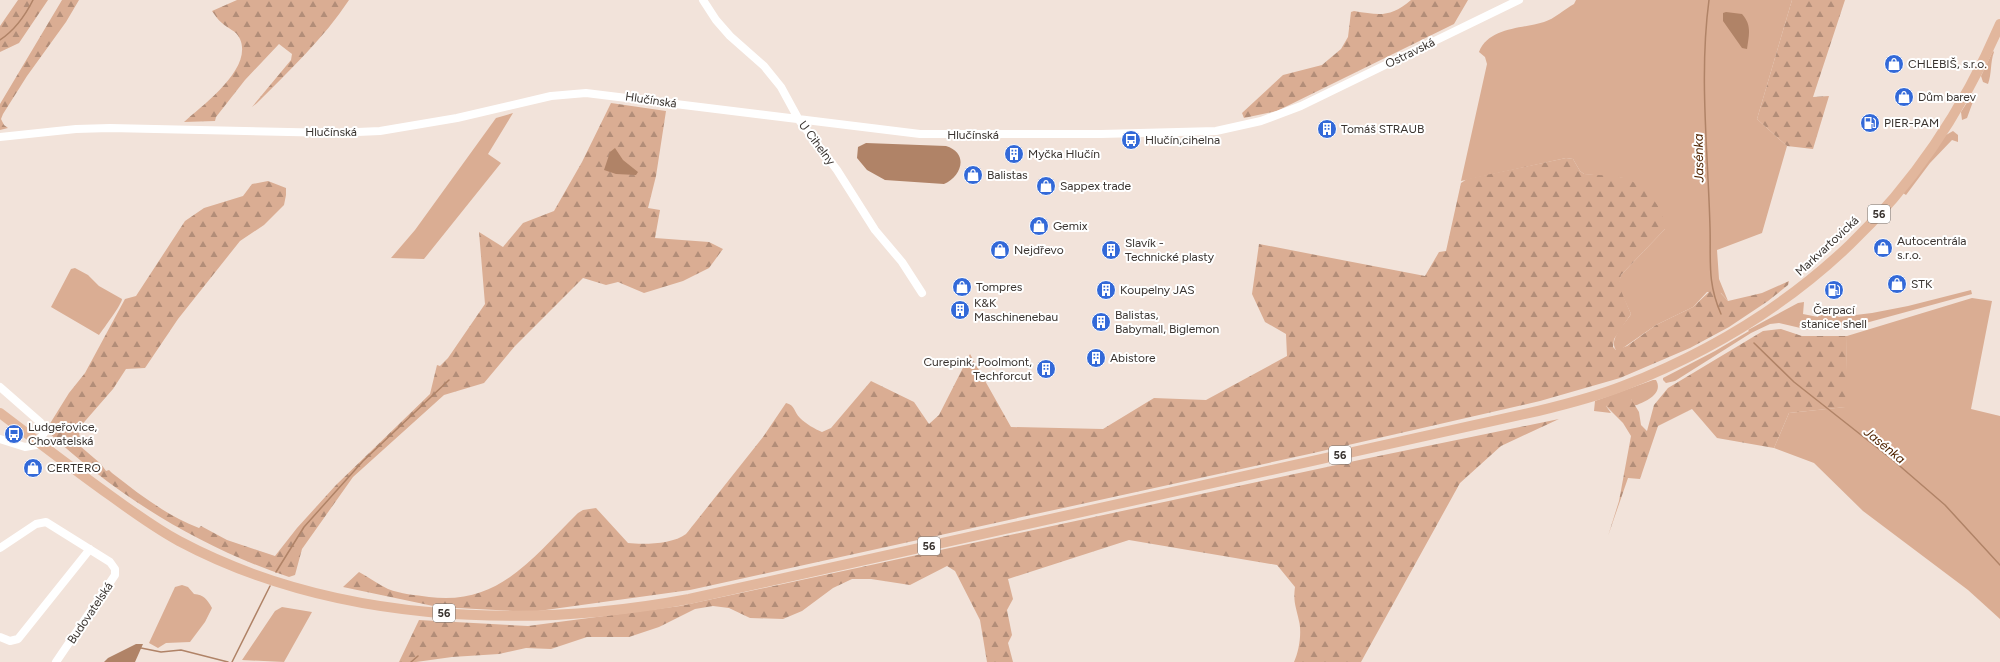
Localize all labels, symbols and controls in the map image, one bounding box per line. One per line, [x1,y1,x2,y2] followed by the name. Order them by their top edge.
[1383,35,1437,71] street label: Ostravská
[1883,53,1905,75] shop icon: CHLEBIŠ, s.r.o.
[1908,57,1987,71] place label: CHLEBIŠ, s.r.o.
[1893,86,1915,108] shop icon: Dům barev
[624,89,678,111] street label: Hlučínská
[1918,90,1977,104] place label: Dům barev
[1859,112,1881,134] fuel station icon: PIER-PAM
[1884,116,1939,130] place label: PIER-PAM
[796,118,839,168] street label: U Cihelny
[1316,118,1338,140] building icon: Tomáš STRAUB
[1341,122,1424,136] place label: Tomáš STRAUB
[305,125,357,139] street label: Hlučínská
[947,128,999,142] street label: Hlučínská
[1120,129,1142,151] bus stop icon: Hlučín,cihelna
[1145,133,1220,147] place label: Hlučín,cihelna
[1691,133,1706,183] water label: Jasénka
[1003,143,1025,165] building icon: Myčka Hlučín
[1028,147,1100,161] place label: Myčka Hlučín
[962,164,984,186] shop icon: Balistas
[987,168,1028,182] place label: Balistas
[1035,175,1057,197] shop icon: Sappex trade
[1060,179,1132,193] place label: Sappex trade
[1868,205,1890,223] road number: 56
[1793,213,1861,279] street label: Markvartovická
[1028,215,1050,237] shop icon: Gemix
[1053,219,1088,233] place label: Gemix
[1897,234,1967,262] place label: Autocentrála s.r.o.
[1125,236,1215,264] place label: Slavík - Technické plasty
[1872,237,1894,259] shop icon: Autocentrála s.r.o.
[989,239,1011,261] shop icon: Nejdřevo
[1100,239,1122,261] building icon: Slavík - Technické plasty
[1014,243,1064,257] place label: Nejdřevo
[1886,273,1908,295] shop icon: STK
[951,276,973,298] shop icon: Tompres
[1911,277,1933,291] place label: STK
[1095,279,1117,301] building icon: Koupelny JAS
[1823,279,1845,301] fuel station icon: Čerpací stanice shell
[976,280,1023,294] place label: Tompres
[1120,283,1195,297] place label: Koupelny JAS
[974,296,1058,324] place label: K&K Maschinenebau
[949,299,971,321] building icon: K&K Maschinenebau
[1801,303,1867,331] place label: Čerpací stanice shell
[1115,308,1219,336] place label: Balistas, Babymall, Biglemon
[1090,311,1112,333] building icon: Balistas, Babymall, Biglemon
[1085,347,1107,369] building icon: Abistore
[1110,351,1156,365] place label: Abistore
[923,355,1032,383] place label: Curepink, Poolmont, Techforcut
[1035,358,1057,380] building icon: Curepink, Poolmont, Techforcut
[28,420,97,448] place label: Ludgeřovice, Chovatelská
[3,423,25,445] bus stop icon: Ludgeřovice, Chovatelská
[1860,424,1909,467] water label: Jasénka
[1329,446,1351,464] road number: 56
[22,457,44,479] shop icon: CERTERO
[47,461,101,475] place label: CERTERO
[918,537,940,555] road number: 56
[64,580,116,646] street label: Budovatelská
[433,604,455,622] road number: 56

